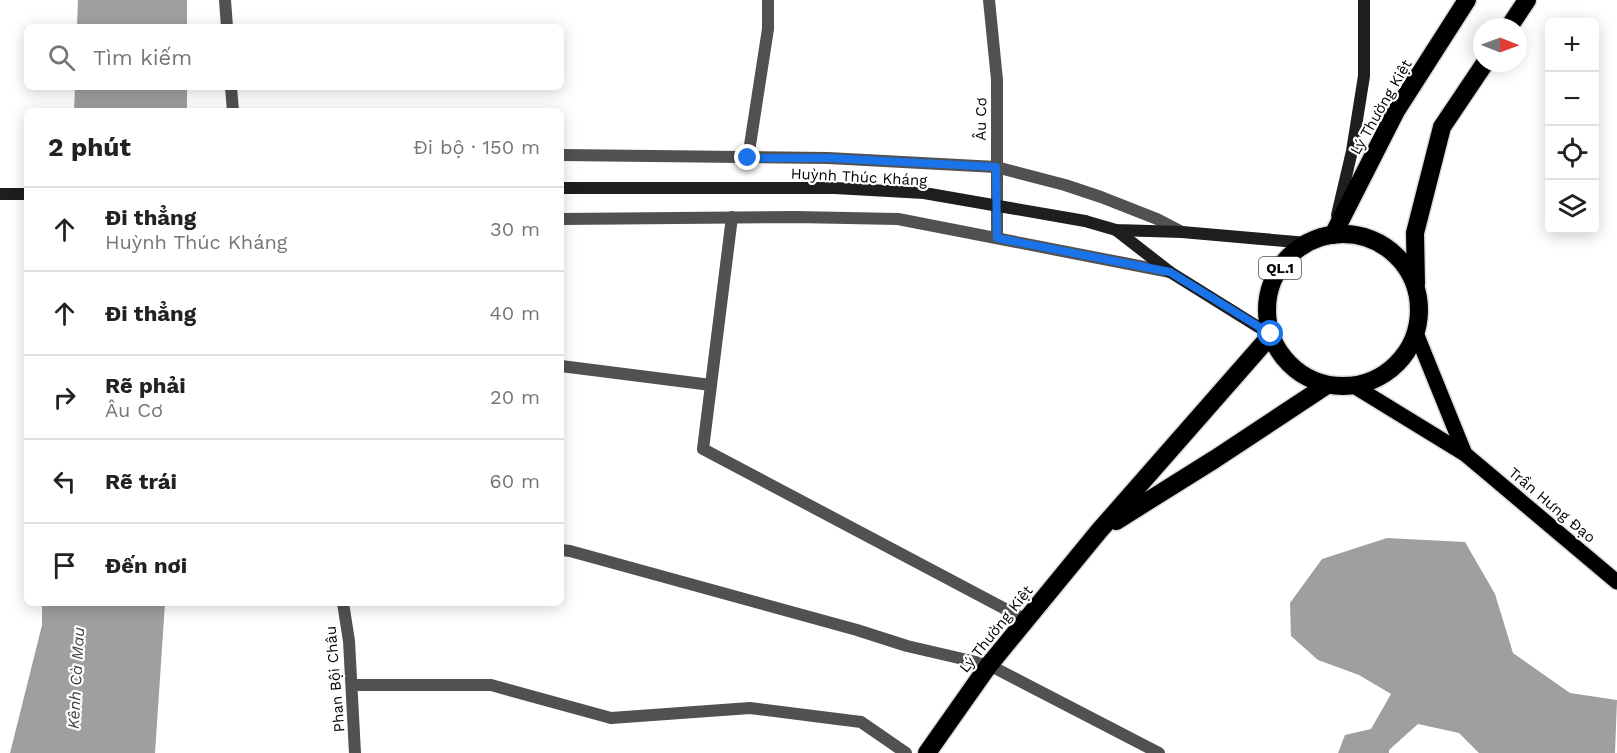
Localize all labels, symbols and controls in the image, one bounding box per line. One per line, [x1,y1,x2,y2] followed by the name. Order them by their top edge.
[1473,18,1527,72] north arrow
[1545,18,1599,234] map controls
[1545,18,1599,72] button: +
[24,24,564,90] search box
[45,41,78,74] icon: search
[93,45,192,70] text: Tìm kiếm
[1346,56,1416,158] street label: Lý Thường Kiệt
[1545,72,1599,126] button: −
[972,97,990,141] street label: Âu Cơ
[1545,126,1599,180] button: locate
[48,132,131,162] text: 2 phút
[413,135,540,159] text: Đi bộ · 150 m
[734,144,760,170] route end
[790,164,928,190] street label: Huỳnh Thúc Kháng
[1545,180,1599,234] button: layers
[105,205,196,230] text: Đi thẳng
[48,213,81,246] icon: ahead
[490,217,540,241] text: 30 m
[105,230,287,254] text: Huỳnh Thúc Kháng
[1259,257,1301,279] road number: QL.1
[48,297,81,330] icon: ahead
[105,301,196,326] text: Đi thẳng
[489,301,540,325] text: 40 m
[1257,320,1283,346] route start
[105,373,186,398] text: Rẽ phải
[48,381,81,414] icon: right
[490,385,540,409] text: 20 m
[105,398,163,422] text: Âu Cơ
[1505,463,1599,547] street label: Trần Hưng Đạo
[48,465,81,498] icon: left
[105,469,177,494] text: Rẽ trái
[490,469,540,493] text: 60 m
[48,549,81,582] icon: arrive
[105,553,187,578] text: Đến nơi
[955,581,1037,676] street label: Lý Thường Kiệt
[321,625,349,733] street label: Phan Bội Châu
[64,626,88,729] water label: Kênh Cà Mau

